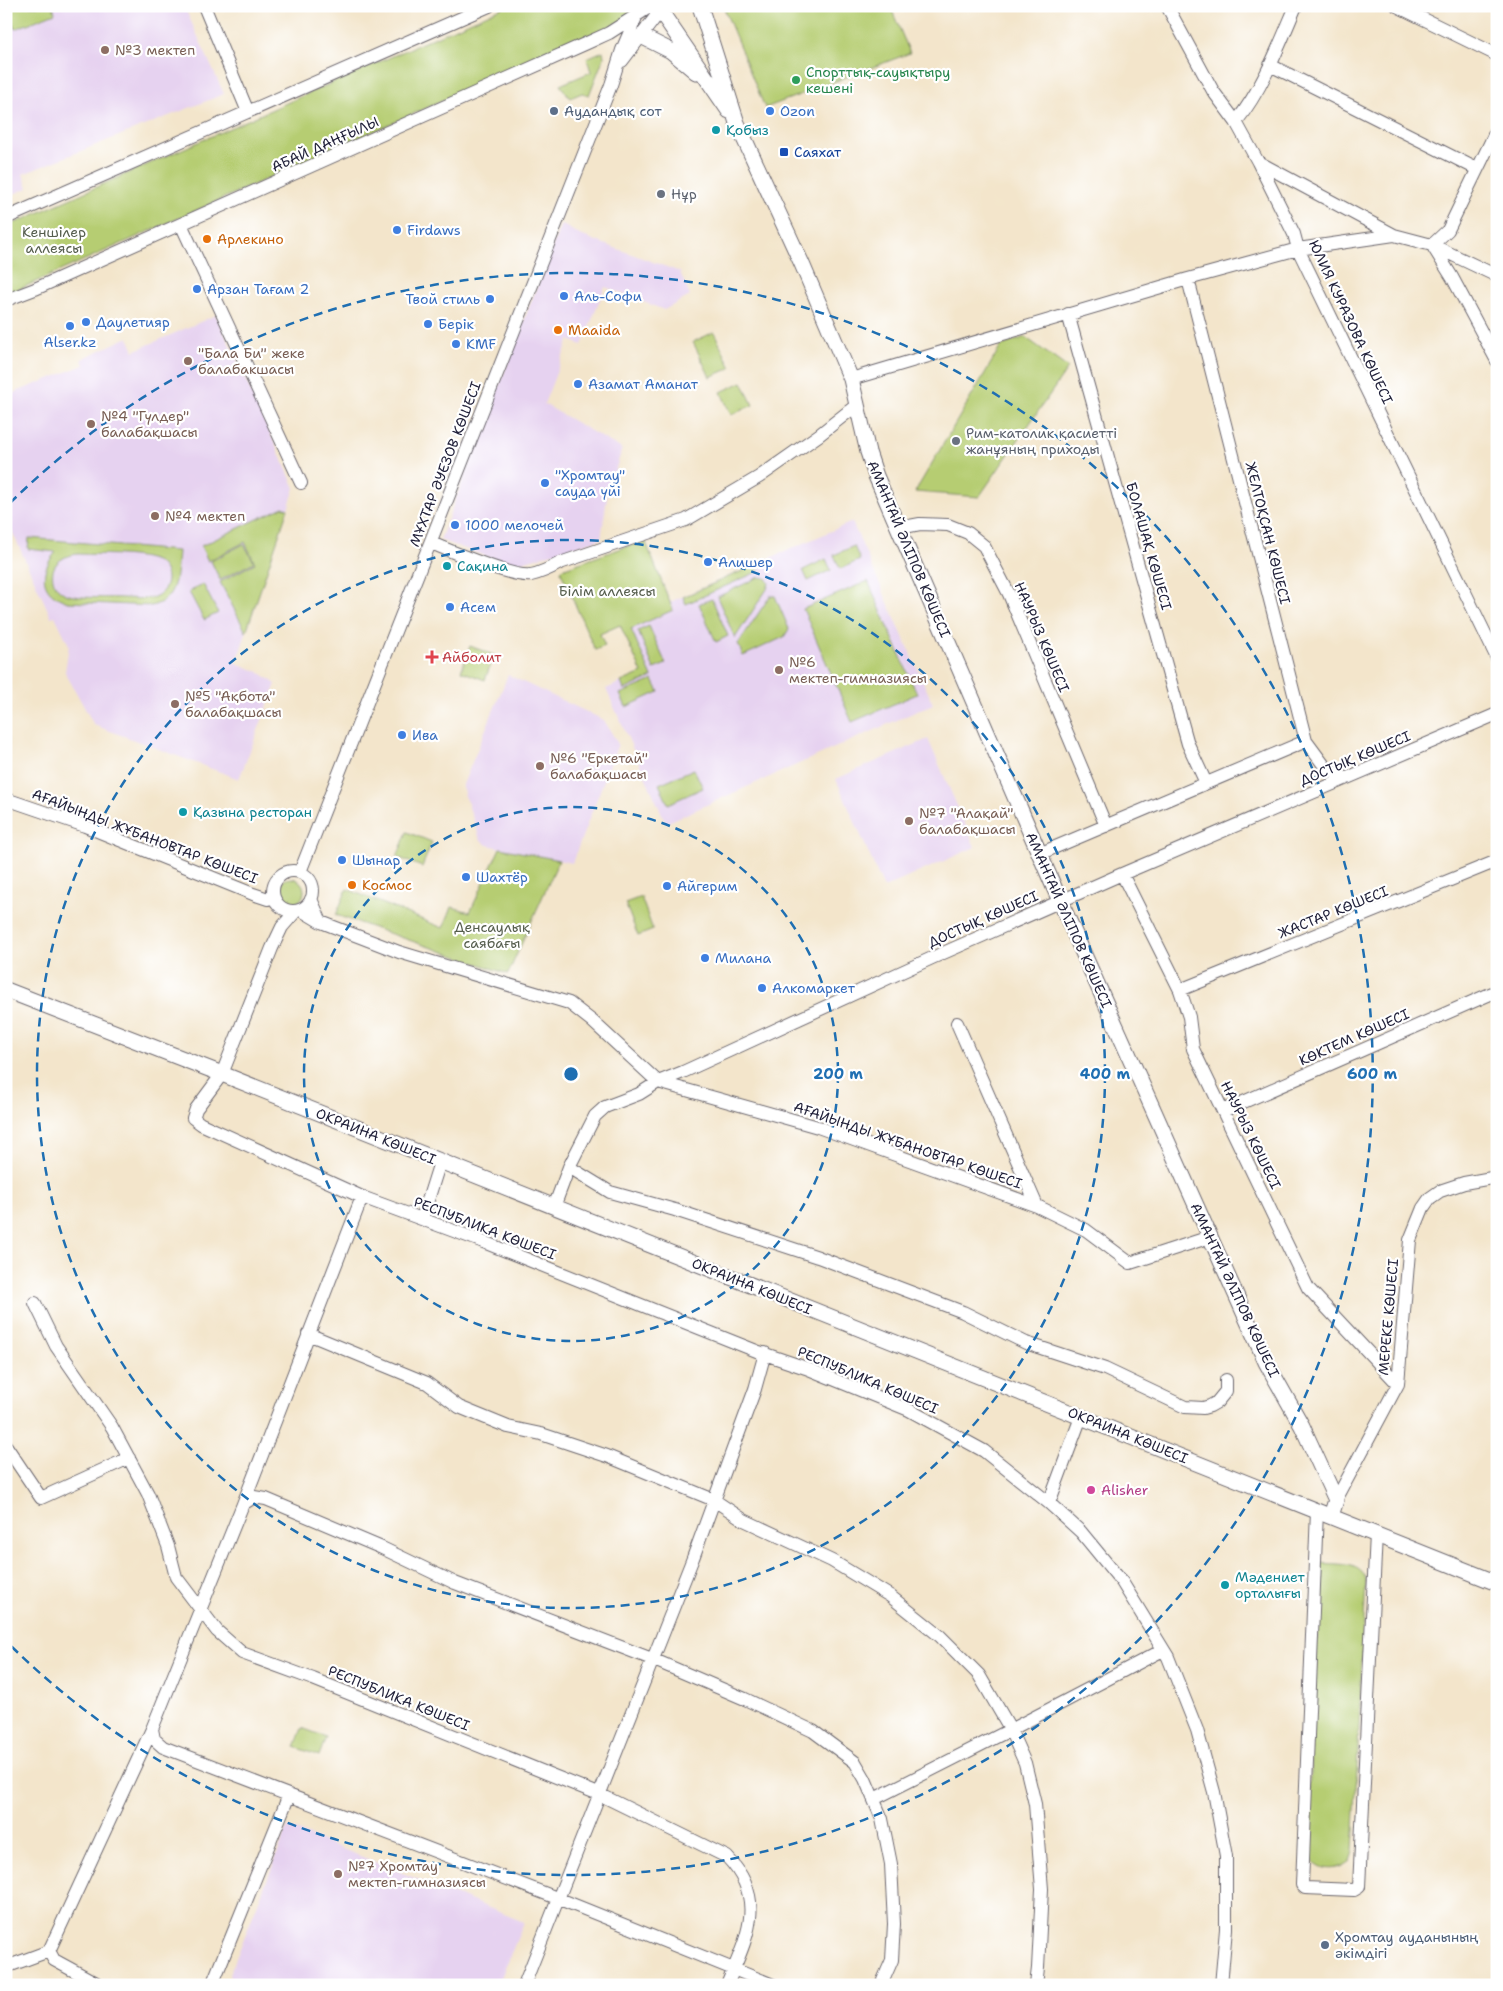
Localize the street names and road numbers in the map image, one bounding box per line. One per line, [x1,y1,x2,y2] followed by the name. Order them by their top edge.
[269,112,381,176] street label: АБАЙ ДАҢҒЫЛЫ
[1305,237,1397,407] street label: ЮЛИЯ КУРАЗОВА КӨШЕСІ
[405,379,485,549] street label: МҰХТАР ӘУЕЗОВ КӨШЕСІ
[863,458,955,641] street label: АМАНТАЙ ӘЛІПОВ КӨШЕСІ
[1242,460,1294,606] street label: ЖЕЛТОҚСАН КӨШЕСІ
[1122,480,1176,612] street label: БОЛАШАҚ КӨШЕСІ
[1011,579,1073,695] street label: НАУРЫЗ КӨШЕСІ
[1297,726,1414,790] street label: ДОСТЫҚ КӨШЕСІ
[30,785,261,888] street label: АҒАЙЫНДЫ ЖҰБАНОВТАР КӨШЕСІ
[1022,829,1116,1011] street label: АМАНТАЙ ӘЛІПОВ КӨШЕСІ
[1275,882,1391,942] street label: ЖАСТАР КӨШЕСІ
[925,886,1041,951] street label: ДОСТЫҚ КӨШЕСІ
[1296,1004,1412,1069] street label: КӨКТЕМ КӨШЕСІ
[1217,1078,1285,1192] street label: НАУРЫЗ КӨШЕСІ
[792,1097,1025,1193] street label: АҒАЙЫНДЫ ЖҰБАНОВТАР КӨШЕСІ
[313,1104,439,1168] street label: ОКРАИНА КӨШЕСІ
[411,1193,559,1264] street label: РЕСПУБЛИКА КӨШЕСІ
[1187,1200,1284,1380] street label: АМАНТАЙ ӘЛІПОВ КӨШЕСІ
[689,1254,815,1318] street label: ОКРАИНА КӨШЕСІ
[1374,1258,1402,1376] street label: МЕРЕКЕ КӨШЕСІ
[795,1342,941,1418] street label: РЕСПУБЛИКА КӨШЕСІ
[1065,1403,1191,1467] street label: ОКРАИНА КӨШЕСІ
[326,1661,473,1735] street label: РЕСПУБЛИКА КӨШЕСІ

